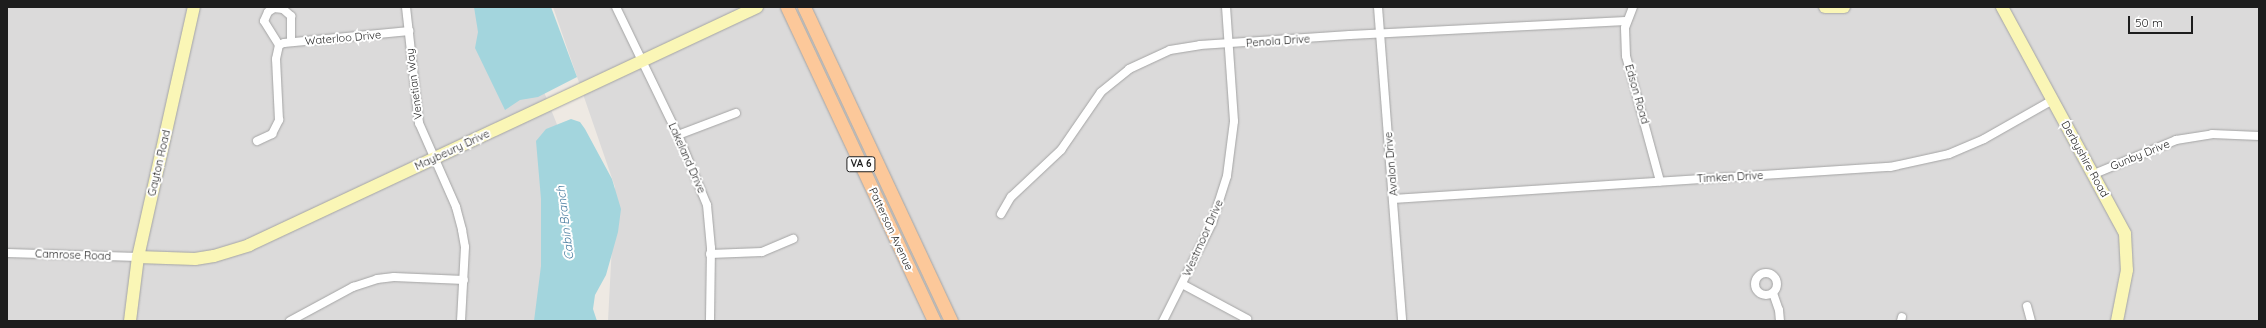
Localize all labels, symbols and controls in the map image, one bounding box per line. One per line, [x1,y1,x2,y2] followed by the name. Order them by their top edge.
[2130,8,2195,34] scale bar
[2135,15,2163,30] text: 50 m
[304,28,382,48] street label: Waterloo Drive
[1245,32,1311,50] street label: Penola Drive
[403,48,425,120] street label: Venetian Way
[1622,63,1652,125] street label: Edson Road
[2058,118,2112,200] street label: Derbyshire Road
[665,121,709,195] street label: Lakeland Drive
[412,127,492,173] street label: Maybeury Drive
[145,129,173,197] street label: Gayton Road
[1382,131,1400,197] street label: Avalon Drive
[2108,137,2172,173] street label: Gunby Drive
[846,156,876,172] road number: VA 6
[1696,169,1764,185] street label: Timken Drive
[553,185,577,261] water label: Cabin Branch
[866,186,916,272] street label: Patterson Avenue
[1180,198,1226,278] street label: Westmoor Drive
[35,247,111,263] street label: Camrose Road

